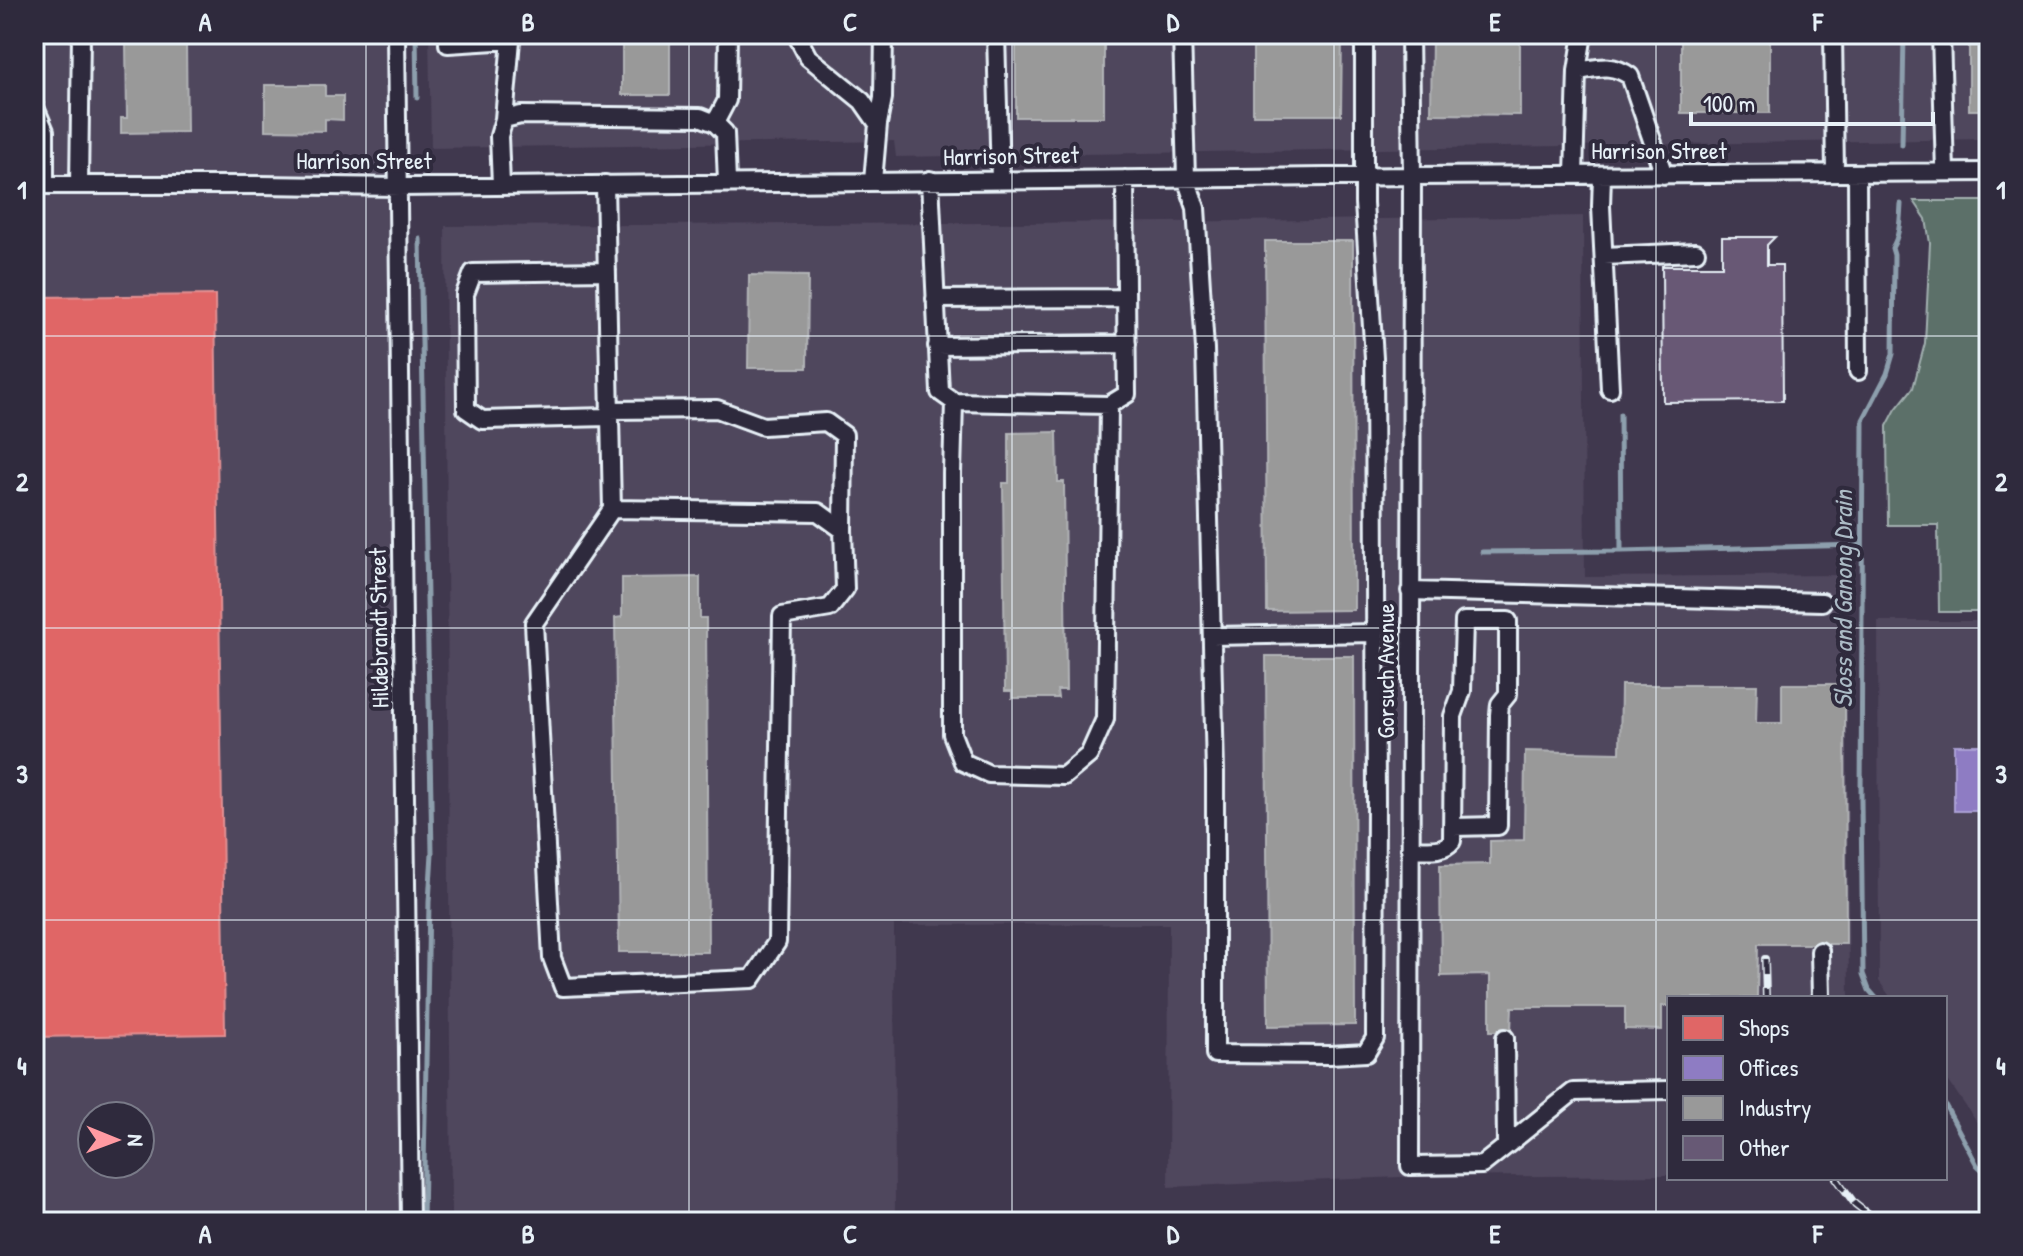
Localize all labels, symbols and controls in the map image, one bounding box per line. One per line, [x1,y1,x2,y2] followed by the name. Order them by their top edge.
[199,4,212,39] text: A
[521,4,535,39] text: B
[843,4,857,39] text: C
[1167,4,1180,39] text: D
[1489,4,1501,39] text: E
[1812,4,1824,39] text: F
[1691,76,1933,126] scale bar
[1703,87,1755,119] text: 100 m
[1591,134,1728,166] street label: Harrison Street
[943,138,1080,172] street label: Harrison Street
[296,144,433,176] street label: Harrison Street
[17,172,27,207] text: 1
[1996,172,2006,207] text: 1
[16,464,29,499] text: 2
[1995,464,2008,499] text: 2
[1825,488,1861,708] water label: Sloss and Ganong Drain
[361,547,395,708] street label: Hildebrandt Street
[1369,603,1401,739] street label: Gorsuch Avenue
[16,756,28,791] text: 3
[1995,756,2007,791] text: 3
[1667,996,1947,1180] legend
[1739,1011,1789,1043] text: Shops
[17,1048,27,1083] text: 4
[1996,1048,2006,1083] text: 4
[1739,1051,1798,1083] text: Offices
[1739,1091,1811,1123] text: Industry
[76,1100,156,1180] north arrow
[1739,1131,1789,1163] text: Other
[121,1134,151,1147] text: N
[199,1216,212,1251] text: A
[521,1216,535,1251] text: B
[843,1216,857,1251] text: C
[1167,1216,1180,1251] text: D
[1489,1216,1501,1251] text: E
[1812,1216,1824,1251] text: F

